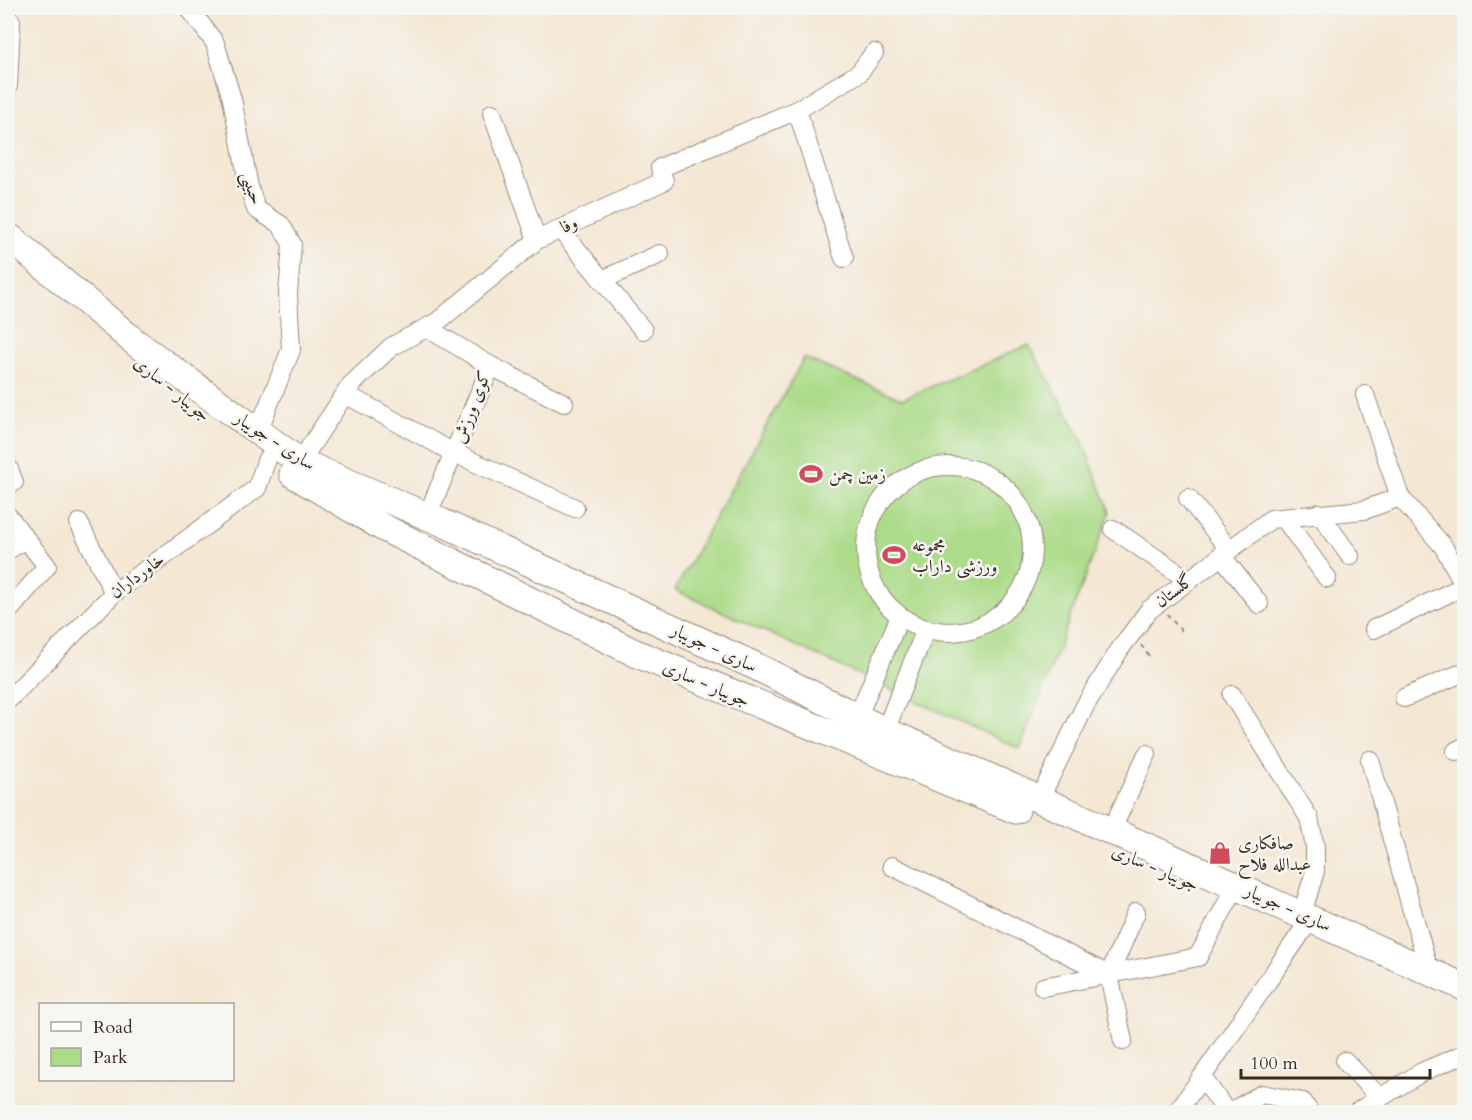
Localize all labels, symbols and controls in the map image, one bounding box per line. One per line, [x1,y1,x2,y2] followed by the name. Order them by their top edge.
[233,168,269,209] street label: حبیبی
[556,210,582,240] street label: وفا
[128,350,216,428] street label: جویبار - ساری
[447,367,497,447] street label: کوی ورزش
[228,404,320,477] street label: ساری - جویبار
[798,461,824,487] sports icon: زمین چمن
[829,462,886,487] place label: زمین چمن
[912,533,998,579] place label: مجموعه ورزشی داراب
[881,542,907,568] sports icon: مجموعه ورزشی داراب
[104,547,170,605] street label: خاورداران
[1149,568,1199,614] street label: گلستان
[665,616,761,679] street label: ساری - جویبار
[659,654,753,714] street label: جویبار - ساری
[1238,831,1311,880] place label: صافکاری عبدالله فلاح
[1108,838,1202,898] street label: جویبار - ساری
[1207,840,1233,866] shop icon: صافکاری عبدالله فلاح
[1239,877,1335,938] street label: ساری - جویبار
[39,1003,234,1081] legend
[93,1015,133,1040] text: Road
[1241,1042,1430,1080] scale bar
[93,1045,128,1070] text: Park
[1250,1051,1298,1076] text: 100 m

